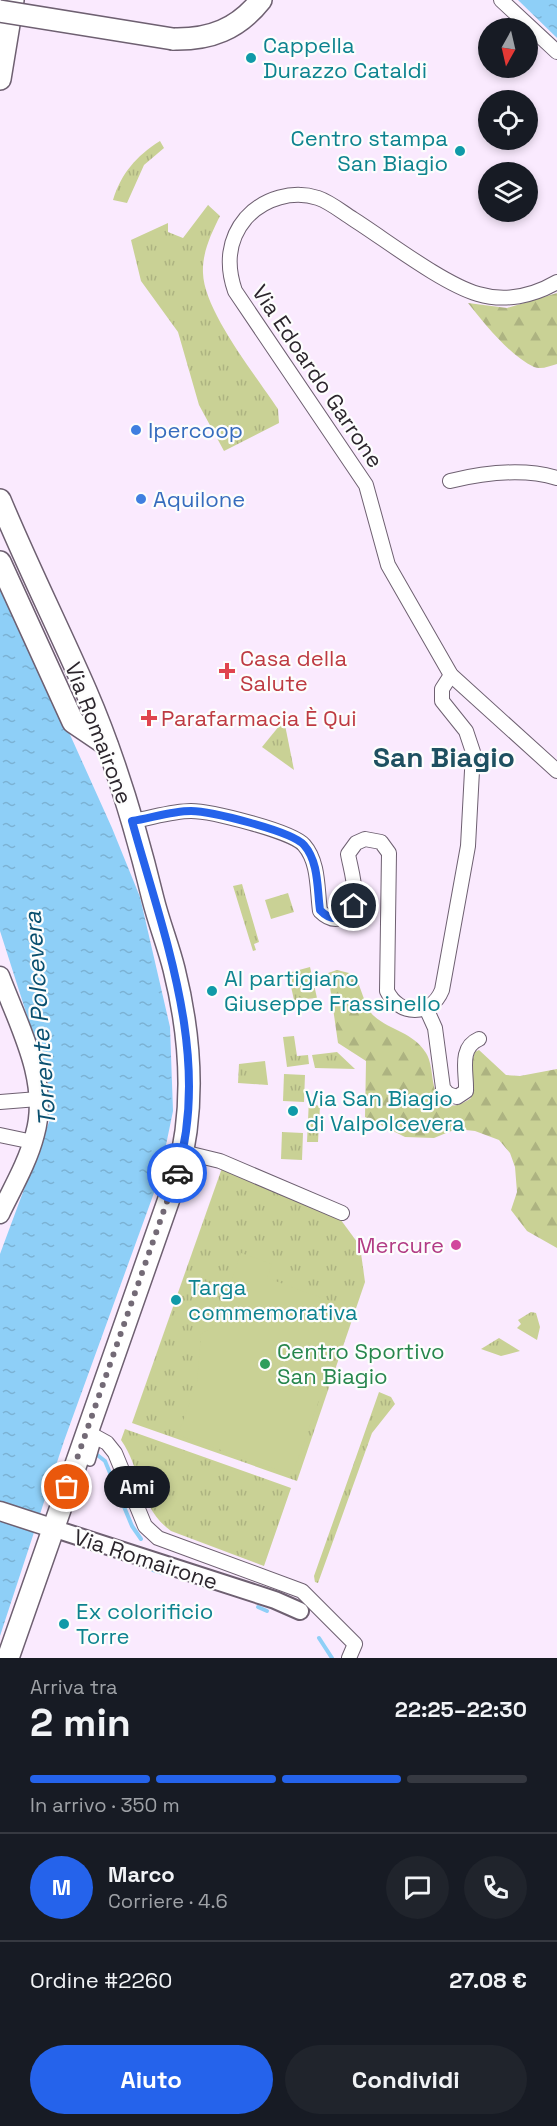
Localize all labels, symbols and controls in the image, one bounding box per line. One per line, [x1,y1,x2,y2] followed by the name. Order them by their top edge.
[478,18,538,78] north arrow
[478,18,538,222] map controls
[263,31,427,84] place label: Cappella Durazzo Cataldi
[244,51,258,65] marker: Cappella Durazzo Cataldi
[478,90,538,150] button: locate
[291,124,448,177] place label: Centro stampa San Biagio
[453,144,467,158] marker: Centro stampa San Biagio
[478,162,538,222] button: layers
[246,279,390,473] street label: Via Edoardo Garrone
[148,416,243,444] place label: Ipercoop
[129,423,143,437] marker: Ipercoop
[153,485,245,513] place label: Aquilone
[134,492,148,506] marker: Aquilone
[240,644,347,697] place label: Casa della Salute
[59,658,139,808] street label: Via Romairone
[218,662,236,680] marker: Casa della Salute
[161,704,357,732] place label: Parafarmacia È Qui
[142,711,156,725] marker: Parafarmacia È Qui
[373,739,515,775] district label: San Biagio
[328,880,379,931] pin
[337,889,370,922] icon: home
[17,910,62,1128] water label: Torrente Polcevera
[224,964,441,1017] place label: Al partigiano Giuseppe Frassinello
[205,984,219,998] marker: Al partigiano Giuseppe Frassinello
[305,1084,465,1137] place label: Via San Biagio di Valpolcevera
[286,1104,300,1118] marker: Via San Biagio di Valpolcevera
[147,1143,207,1203] courier
[161,1157,194,1190] icon: car
[357,1231,444,1259] place label: Mercure
[449,1238,463,1252] marker: Mercure
[188,1273,358,1326] place label: Targa commemorativa
[169,1293,183,1307] marker: Targa commemorativa
[277,1337,445,1390] place label: Centro Sportivo San Biagio
[258,1357,272,1371] marker: Centro Sportivo San Biagio
[41,1461,92,1512] pin
[103,1466,169,1508] callout: Ami
[50,1470,83,1503] icon: bag
[119,1474,155,1500] text: Ami
[70,1523,222,1595] street label: Via Romairone
[76,1597,213,1650] place label: Ex colorificio Torre
[57,1617,71,1631] marker: Ex colorificio Torre
[30,1674,118,1700] text: Arriva tra
[395,1695,527,1723] text: 22:25–22:30
[30,1698,131,1747] text: 2 min
[30,1792,180,1818] text: In arrivo · 350 m
[386,1856,449,1919] button: chat
[464,1856,527,1919] button: phone
[108,1860,175,1888] text: Marco
[52,1873,71,1901] text: M
[108,1888,228,1914] text: Corriere · 4.6
[30,1966,172,1994] text: Ordine #2260
[449,1966,527,1994] text: 27.08 €
[30,2045,273,2114] button: Aiuto
[285,2045,527,2114] button: Condividi

